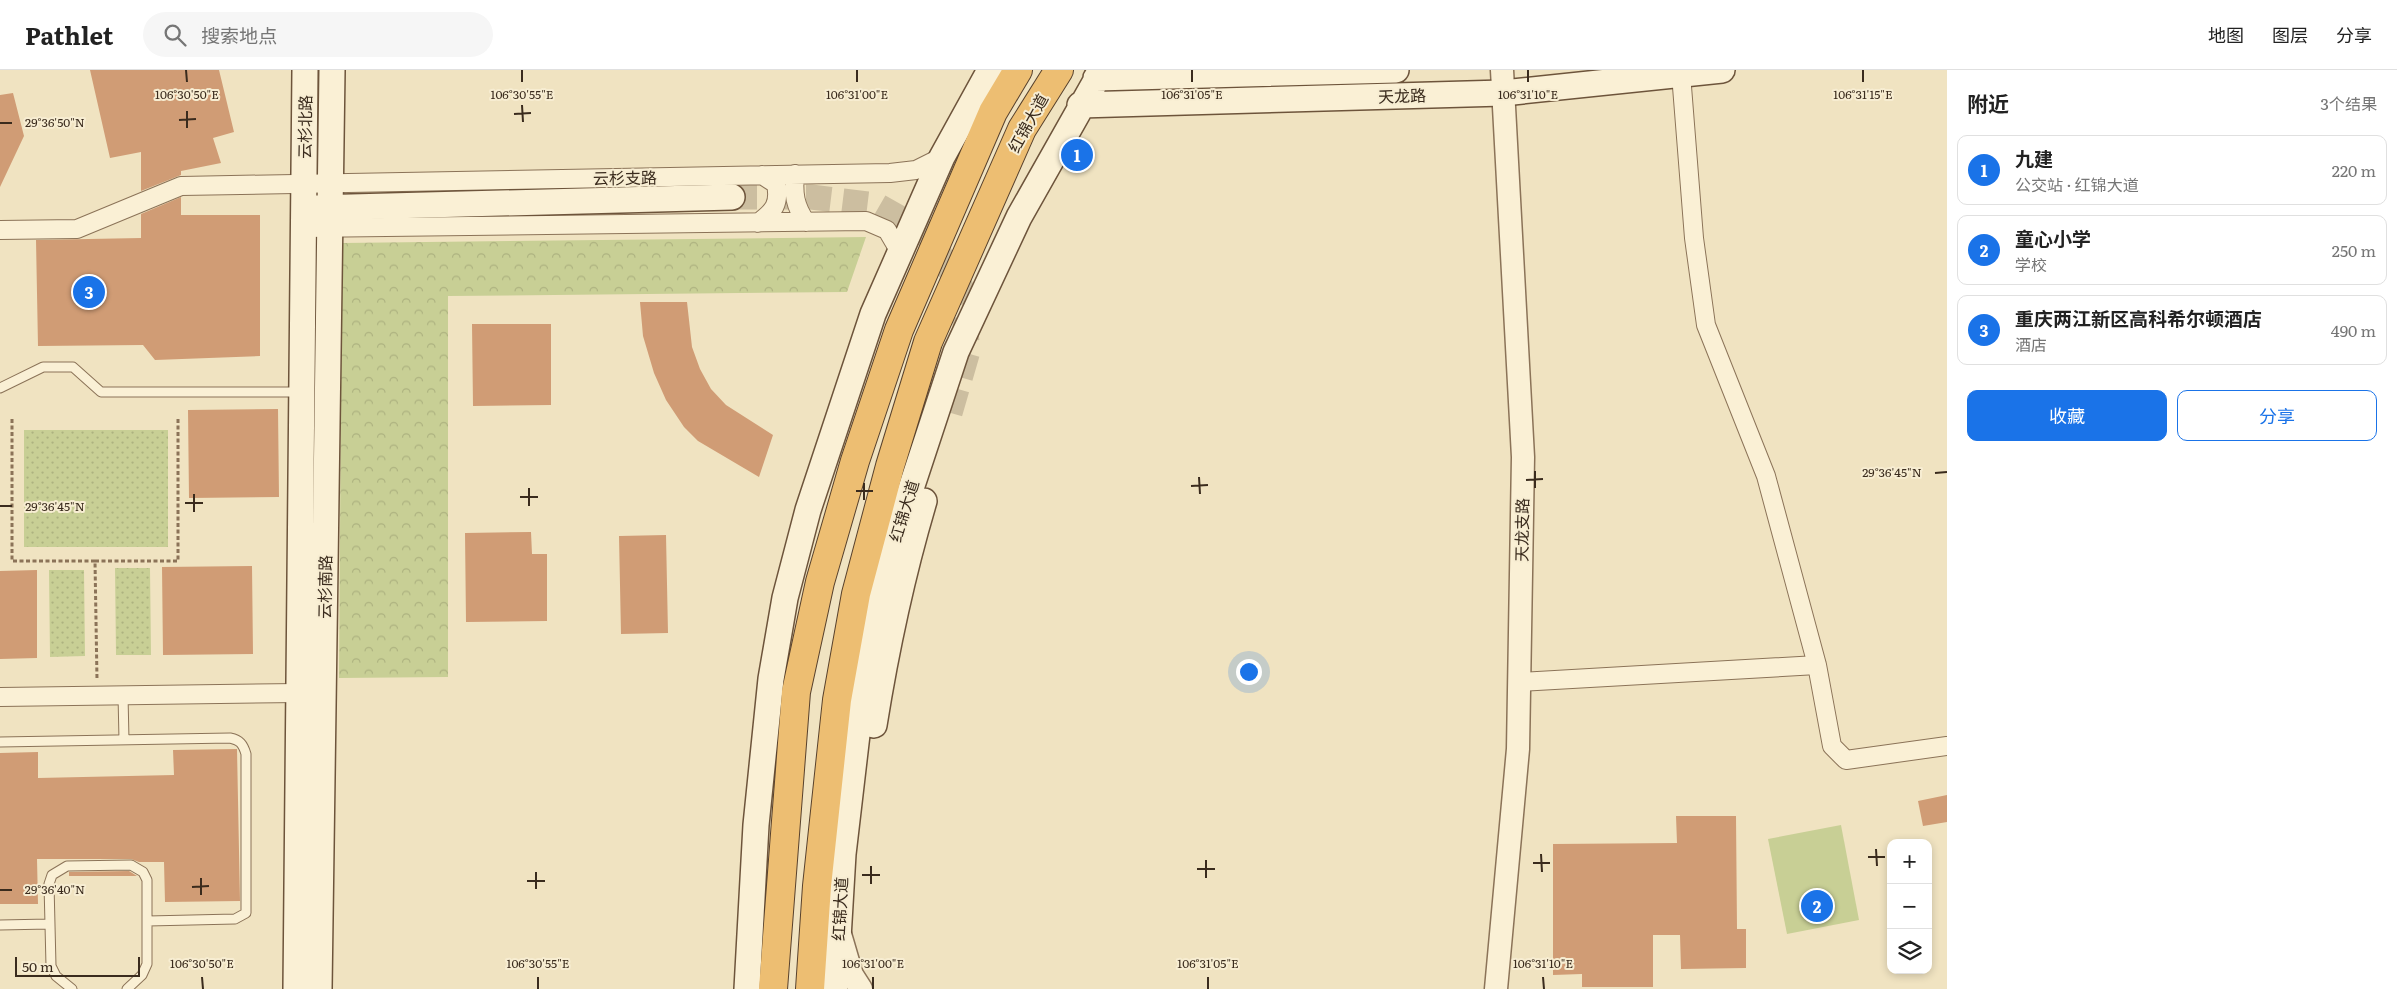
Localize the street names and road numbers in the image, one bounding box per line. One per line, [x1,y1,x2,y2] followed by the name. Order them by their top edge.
[1378,82,1426,108] street label: 天龙路
[1001,89,1053,156] street label: 红锦大道
[291,95,317,159] street label: 云杉北路
[593,164,657,190] street label: 云杉支路
[882,477,924,545] street label: 红锦大道
[1508,498,1534,562] street label: 天龙支路
[311,555,337,619] street label: 云杉南路
[825,876,853,942] street label: 红锦大道

